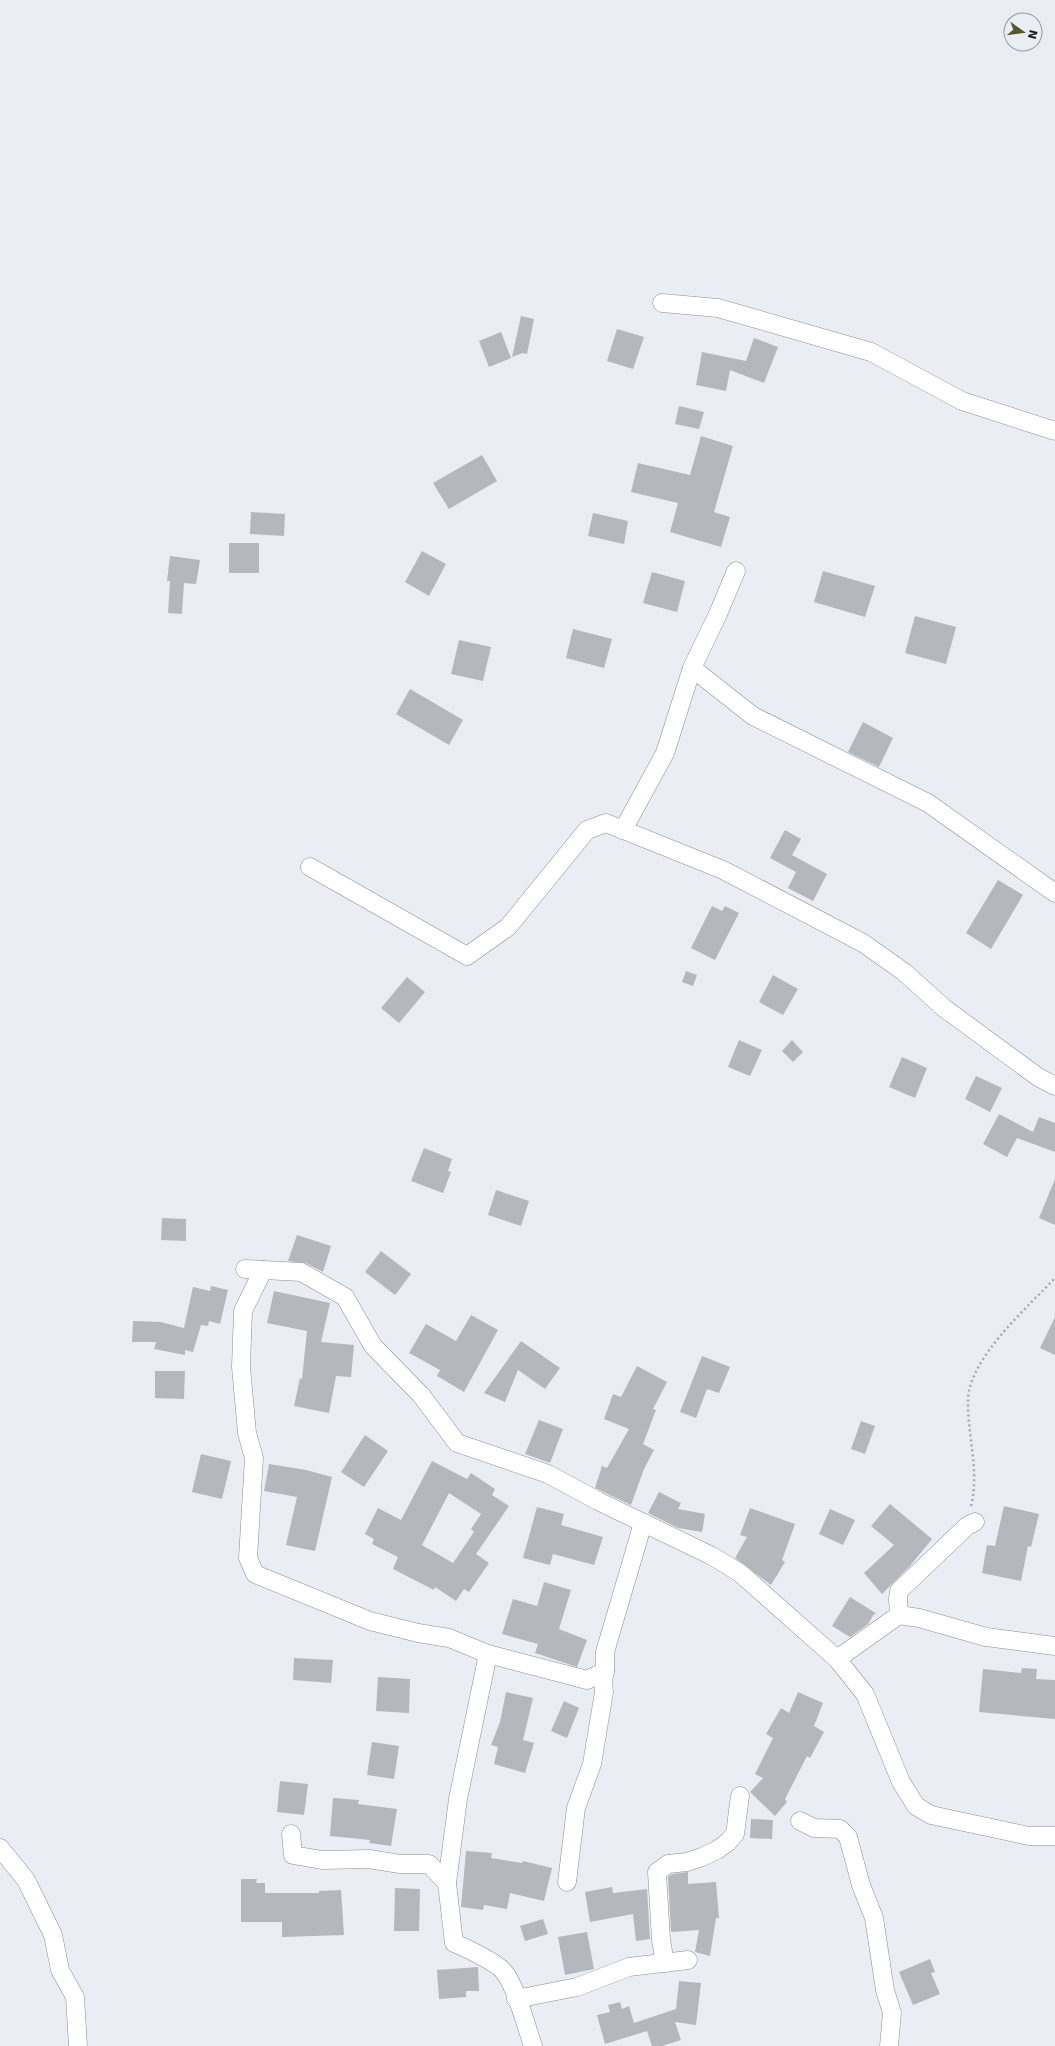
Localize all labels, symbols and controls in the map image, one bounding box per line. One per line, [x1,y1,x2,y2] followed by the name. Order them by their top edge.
[1003,12,1043,52] north arrow
[1025,28,1040,40] text: N

